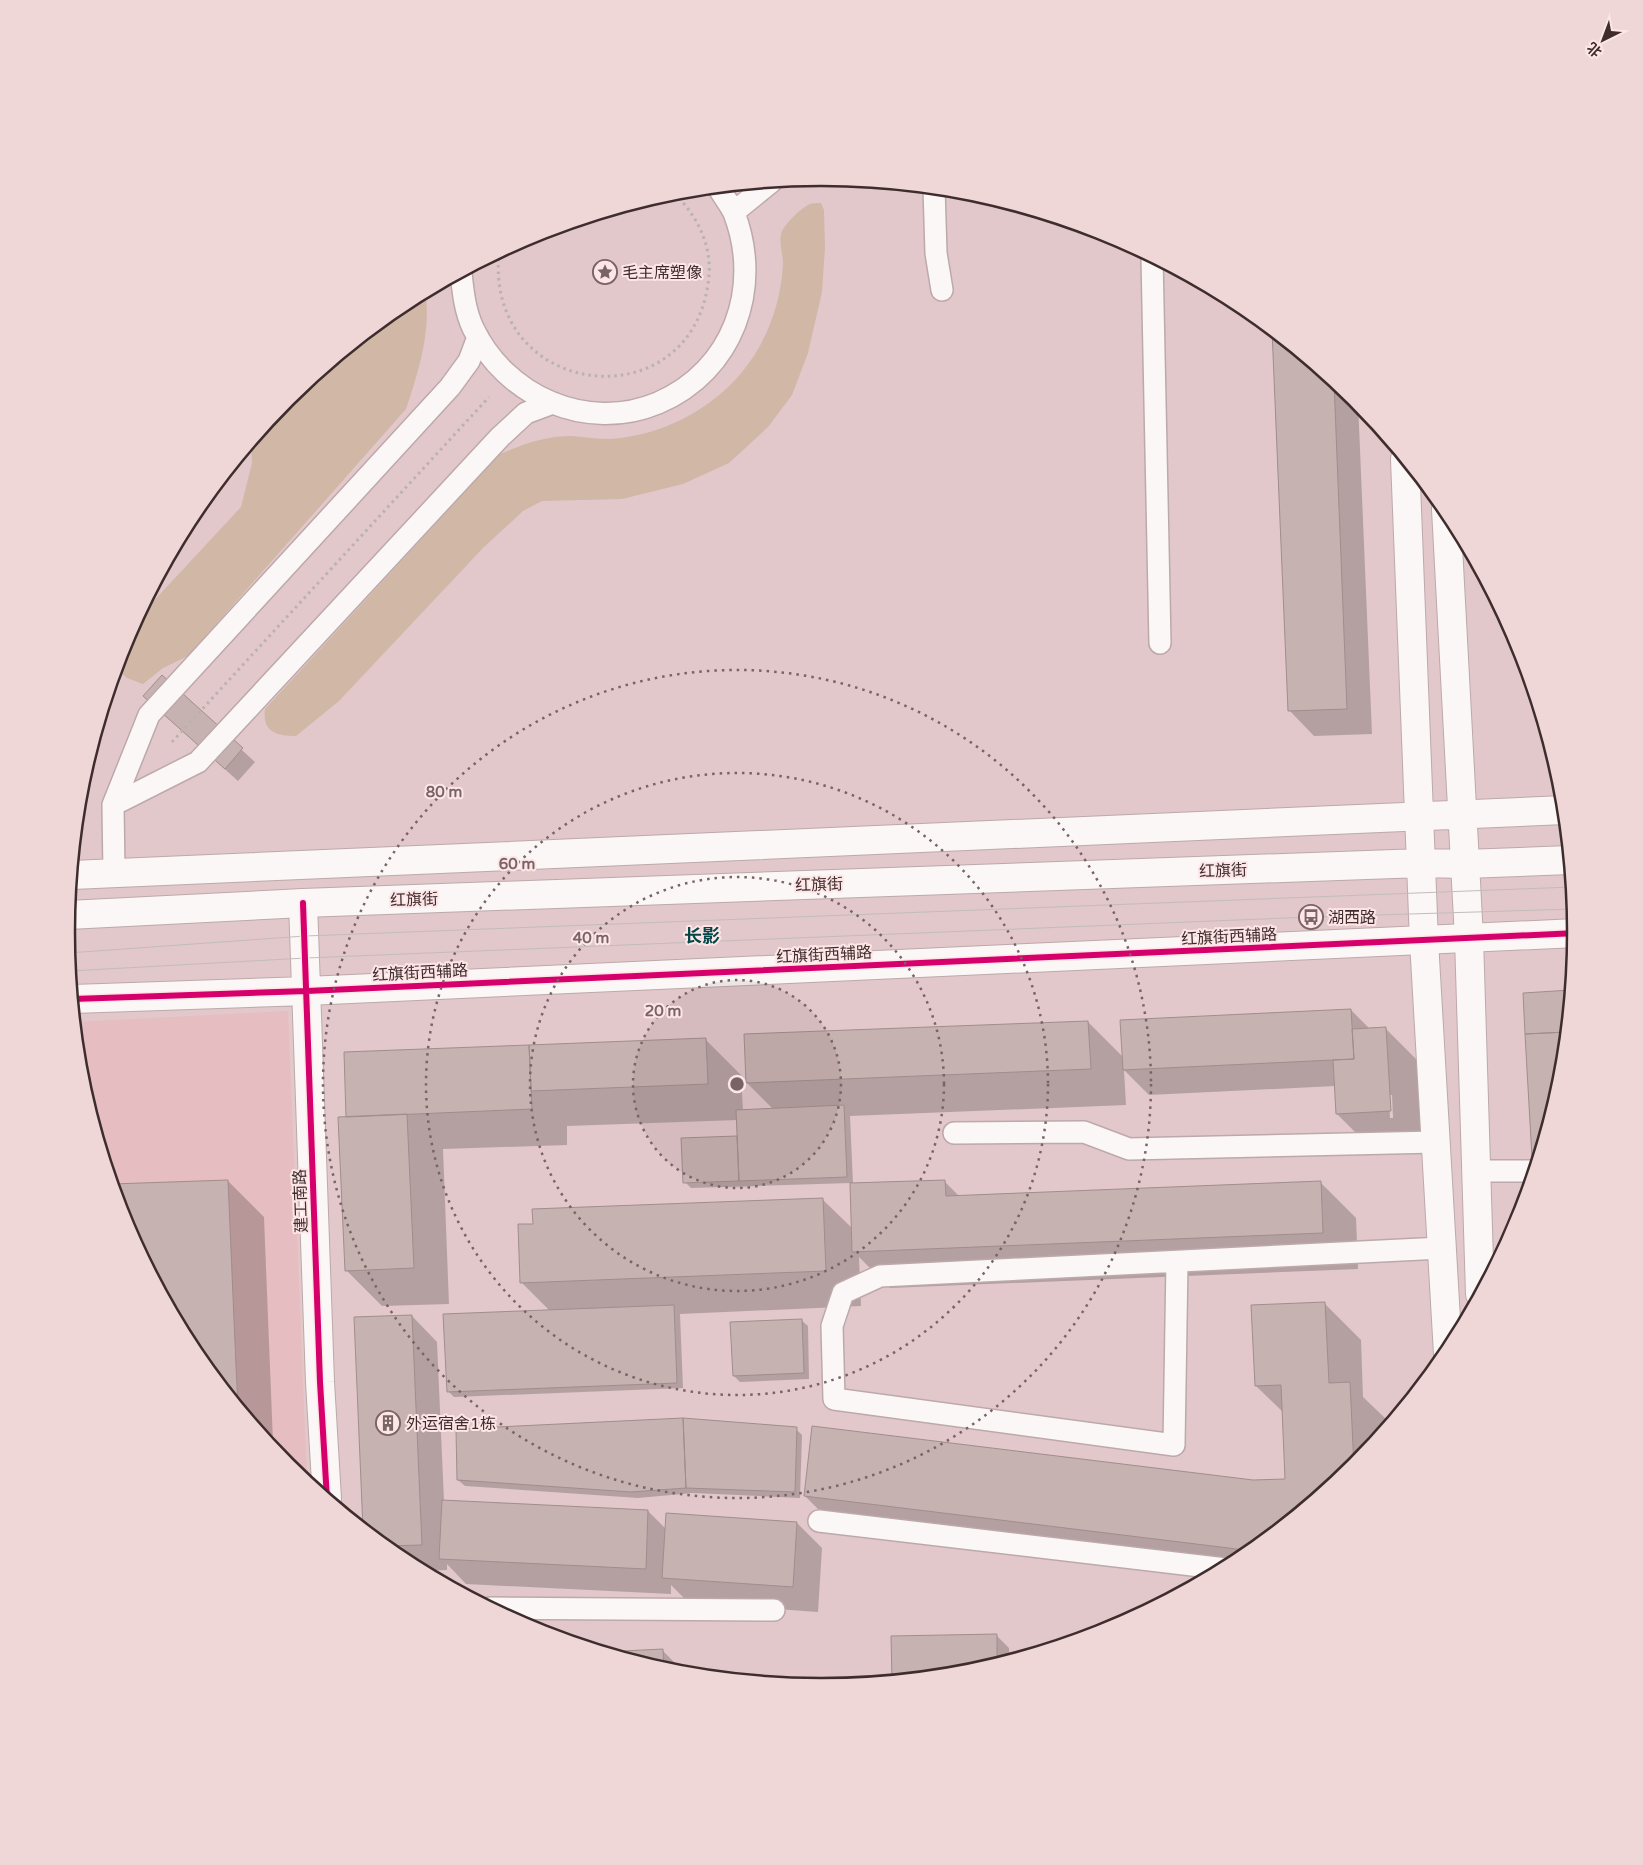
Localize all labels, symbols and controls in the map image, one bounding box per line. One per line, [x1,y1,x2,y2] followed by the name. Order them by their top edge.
[1578,15,1628,65] north arrow
[1584,38,1606,60] text: 北
[592,259,618,285] place icon: 毛主席塑像
[622,263,702,283] place label: 毛主席塑像
[426,783,462,801] text: 80 m
[499,855,535,873] text: 60 m
[1199,860,1247,882] street label: 红旗街
[795,874,843,896] street label: 红旗街
[390,889,438,911] street label: 红旗街
[1298,904,1324,930] bus stop icon: 湖西路
[1328,908,1376,928] place label: 湖西路
[1181,924,1278,949] street label: 红旗街西辅路
[684,925,720,947] district label: 长影
[573,929,609,947] text: 40 m
[776,942,873,967] street label: 红旗街西辅路
[372,960,469,985] street label: 红旗街西辅路
[645,1002,681,1020] text: 20 m
[728,1075,746,1093] centre of rings
[290,1169,312,1233] street label: 建工南路
[375,1410,401,1436] building icon: 外运宿舍1栋
[406,1414,496,1434] place label: 外运宿舍1栋

